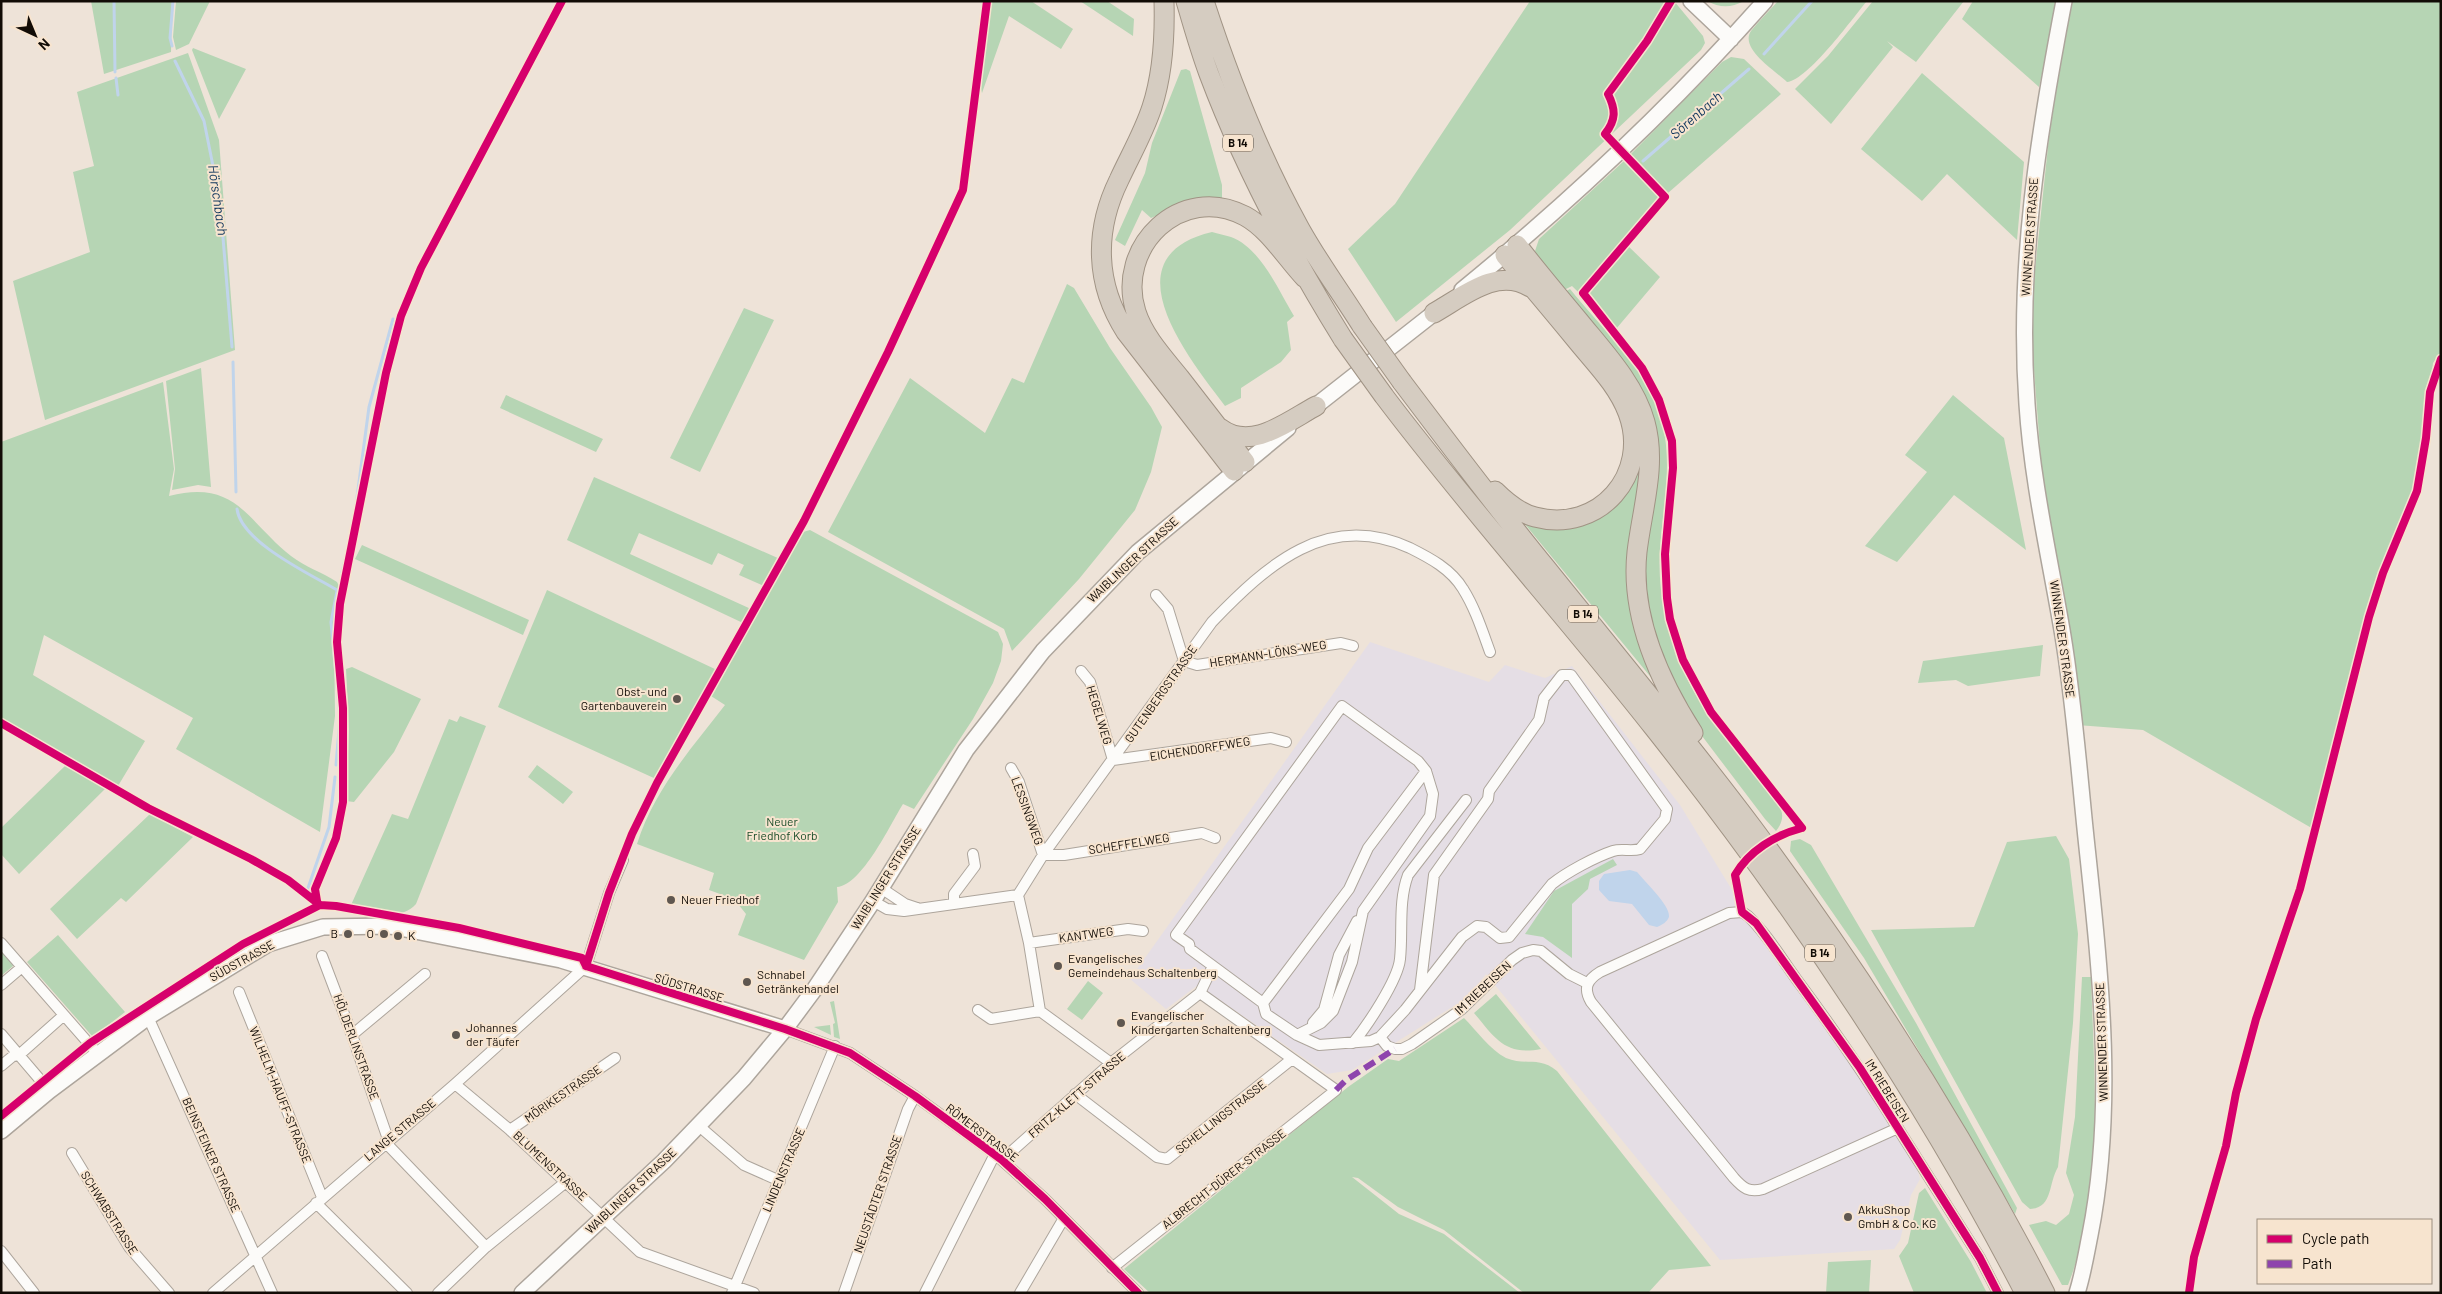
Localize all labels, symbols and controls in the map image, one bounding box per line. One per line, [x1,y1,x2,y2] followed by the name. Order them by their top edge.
[10,10,60,60] north arrow
[35,35,54,54] text: N
[1666,87,1725,142] water label: Sörenbach
[1223,134,1253,152] road number: B 14
[205,164,232,236] water label: Hörschbach
[2018,177,2040,297] street label: WINNENDER STRASSE
[1084,513,1181,605] street label: WAIBLINGER STRASSE
[2048,579,2078,699] street label: WINNENDER STRASSE
[1568,606,1598,622] road number: B 14
[1208,637,1327,669] street label: HERMANN-LÖNS-WEG
[1121,642,1199,745] street label: GUTENBERGSTRASSE
[1084,683,1116,746] street label: HEGELWEG
[581,684,667,712] place label: Obst- und Gartenbauverein
[671,693,683,705] marker: Obst- und Gartenbauverein
[1149,733,1251,763] street label: EICHENDORFFWEG
[1009,775,1047,847] street label: LESSINGWEG
[746,814,818,842] park label: Neuer Friedhof Korb
[848,823,923,932] street label: WAIBLINGER STRASSE
[1087,830,1170,856] street label: SCHEFFELWEG
[681,892,759,906] place label: Neuer Friedhof
[665,894,677,906] marker: Neuer Friedhof
[1058,923,1114,945] street label: KANTWEG
[330,926,338,940] place label: B
[367,926,374,940] place label: O
[342,928,354,940] marker: B
[378,928,390,940] marker: O
[408,928,416,942] place label: K
[392,930,404,942] marker: K
[207,937,276,984] street label: SÜDSTRASSE
[1805,944,1835,961] road number: B 14
[1068,951,1217,979] place label: Evangelisches Gemeindehaus Schaltenberg
[1451,958,1513,1017] street label: IM RIEBEISEN
[1052,960,1064,972] marker: Evangelisches Gemeindehaus Schaltenberg
[757,967,839,995] place label: Schnabel Getränkehandel
[653,970,726,1004] street label: SÜDSTRASSE
[741,976,753,988] marker: Schnabel Getränkehandel
[2092,982,2110,1102] street label: WINNENDER STRASSE
[331,992,383,1102] street label: HÖLDERLINSTRASSE
[1131,1008,1271,1036] place label: Evangelischer Kindergarten Schaltenberg
[1115,1017,1127,1029] marker: Evangelischer Kindergarten Schaltenberg
[466,1020,520,1048] place label: Johannes der Täufer
[247,1024,315,1165] street label: WILHELM-HAUFF-STRASSE
[450,1029,462,1041] marker: Johannes der Täufer
[1025,1048,1128,1140] street label: FRITZ-KLETT-STRASSE
[1863,1056,1913,1125] street label: IM RIEBEISEN
[521,1061,604,1125] street label: MÖRIKESTRASSE
[1172,1076,1268,1156] street label: SCHELLINGSTRASSE
[180,1095,244,1214] street label: BEINSTEINER STRASSE
[361,1095,438,1163] street label: LANGE STRASSE
[943,1100,1022,1164] street label: RÖMERSTRASSE
[759,1125,807,1214] street label: LINDENSTRASSE
[1159,1125,1288,1231] street label: ALBRECHT-DÜRER-STRASSE
[511,1128,590,1203] street label: BLUMENSTRASSE
[850,1133,904,1255] street label: NEUSTÄDTER STRASSE
[582,1144,679,1236] street label: WAIBLINGER STRASSE
[79,1168,141,1257] street label: SCHWABSTRASSE
[1858,1202,1936,1230] place label: AkkuShop GmbH & Co. KG
[1842,1211,1854,1223] marker: AkkuShop GmbH & Co. KG
[2257,1219,2432,1284] legend
[2302,1229,2369,1247] text: Cycle path
[2302,1254,2332,1272] text: Path

